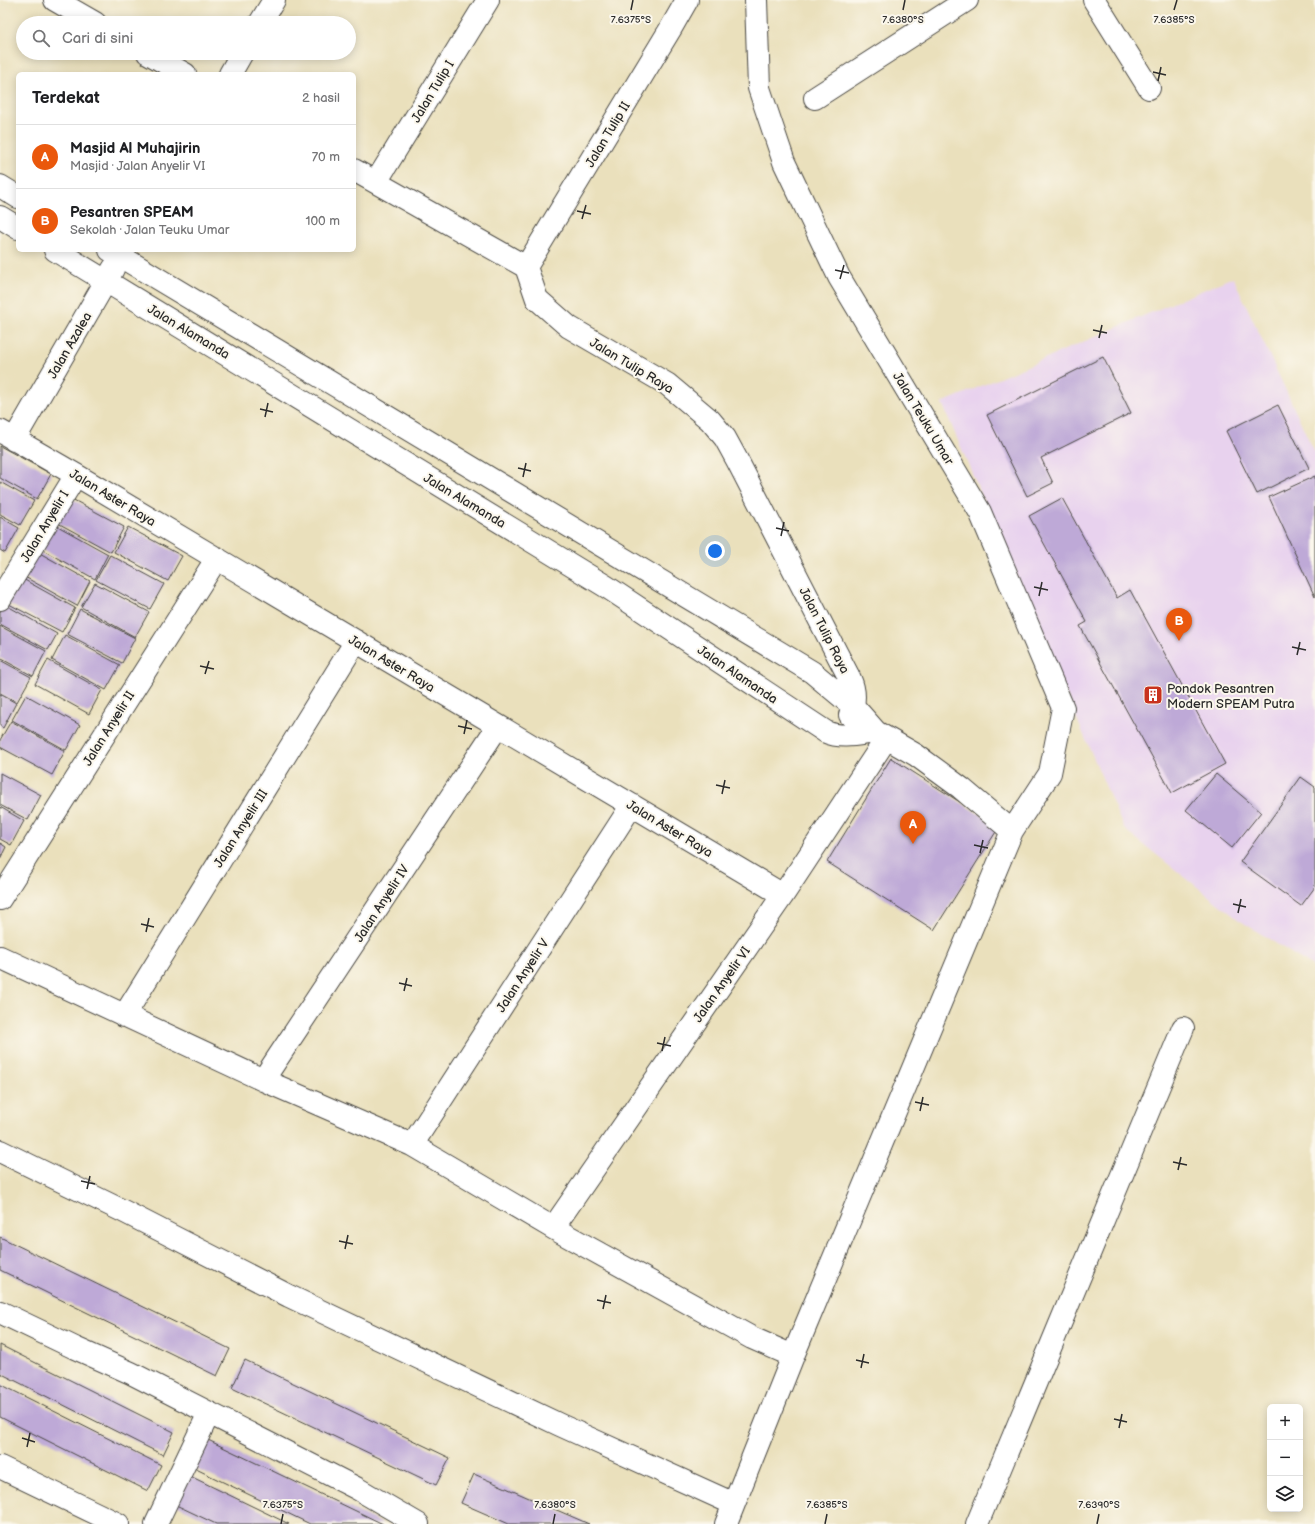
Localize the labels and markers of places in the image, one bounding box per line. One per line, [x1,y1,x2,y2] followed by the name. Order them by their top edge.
[1166,608,1192,641] pin: B
[1167,681,1295,712] place label: Pondok Pesantren Modern SPEAM Putra
[1142,684,1164,706] building icon: Pondok Pesantren Modern SPEAM Putra
[900,811,926,844] pin: A

